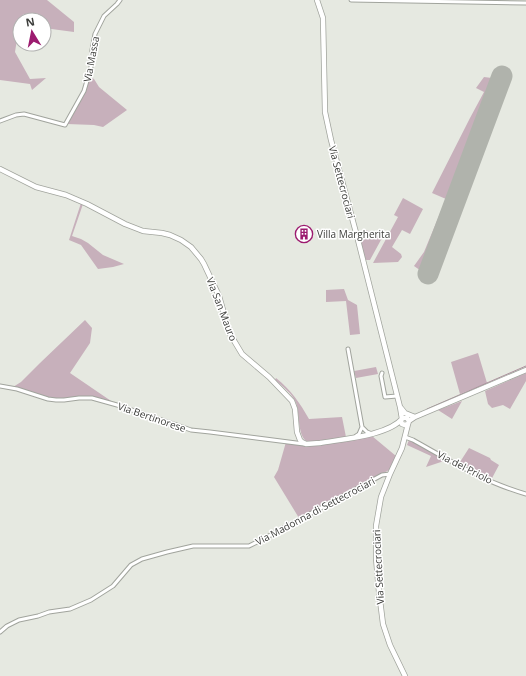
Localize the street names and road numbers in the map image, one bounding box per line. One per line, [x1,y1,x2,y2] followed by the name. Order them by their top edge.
[80,35,102,83] street label: Via Massa
[326,144,358,220] street label: Via Settecrociari
[203,275,241,343] street label: Via San Mauro
[116,399,188,435] street label: Via Bertinorese
[435,447,495,487] street label: Via del Priolo
[253,474,377,548] street label: Via Madonna di Settecrociari
[369,529,387,605] street label: Via Settecrociari

